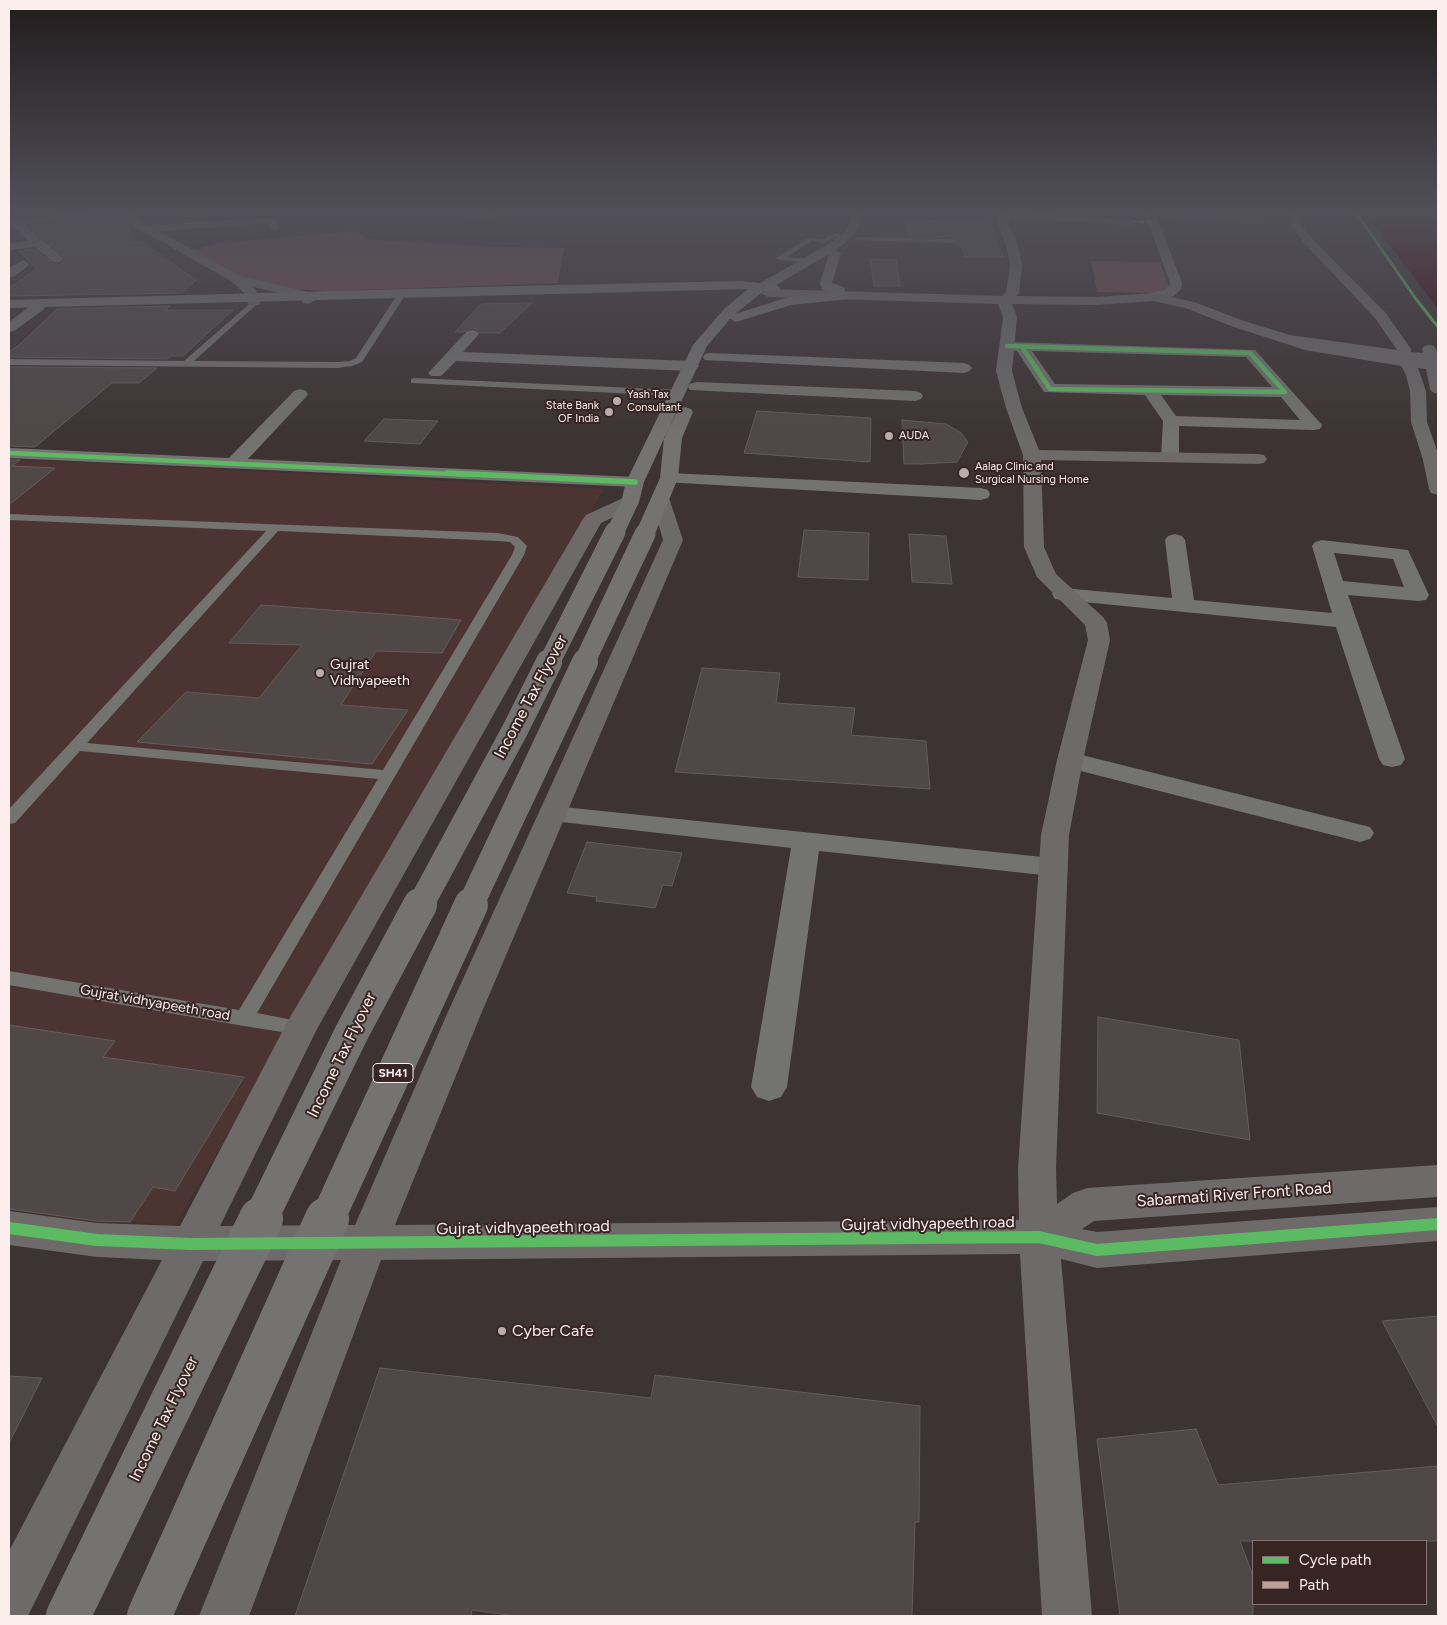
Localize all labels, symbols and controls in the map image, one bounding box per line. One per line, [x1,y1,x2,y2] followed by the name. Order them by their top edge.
[627,388,681,414] place label: Yash Tax Consultant
[611,395,623,407] marker: Yash Tax Consultant
[546,399,599,425] place label: State Bank OF India
[603,406,615,418] marker: State Bank OF India
[899,429,929,443] place label: AUDA
[883,430,895,442] marker: AUDA
[975,460,1089,486] place label: Aalap Clinic and Surgical Nursing Home
[957,466,971,480] marker: Aalap Clinic and Surgical Nursing Home
[490,632,572,762] street label: Income Tax Flyover
[330,657,410,690] place label: Gujrat Vidhyapeeth
[314,667,326,679] marker: Gujrat Vidhyapeeth
[79,982,231,1024] street label: Gujrat vidhyapeeth road
[303,989,381,1121] street label: Income Tax Flyover
[373,1064,413,1082] road number: SH41
[1136,1179,1332,1211] street label: Sabarmati River Front Road
[841,1213,1015,1235] street label: Gujrat vidhyapeeth road
[436,1217,610,1239] street label: Gujrat vidhyapeeth road
[512,1321,594,1341] place label: Cyber Cafe
[496,1325,508,1337] marker: Cyber Cafe
[125,1353,203,1485] street label: Income Tax Flyover
[1252,1540,1427,1605] legend
[1299,1551,1371,1569] text: Cycle path
[1299,1576,1329,1594] text: Path

